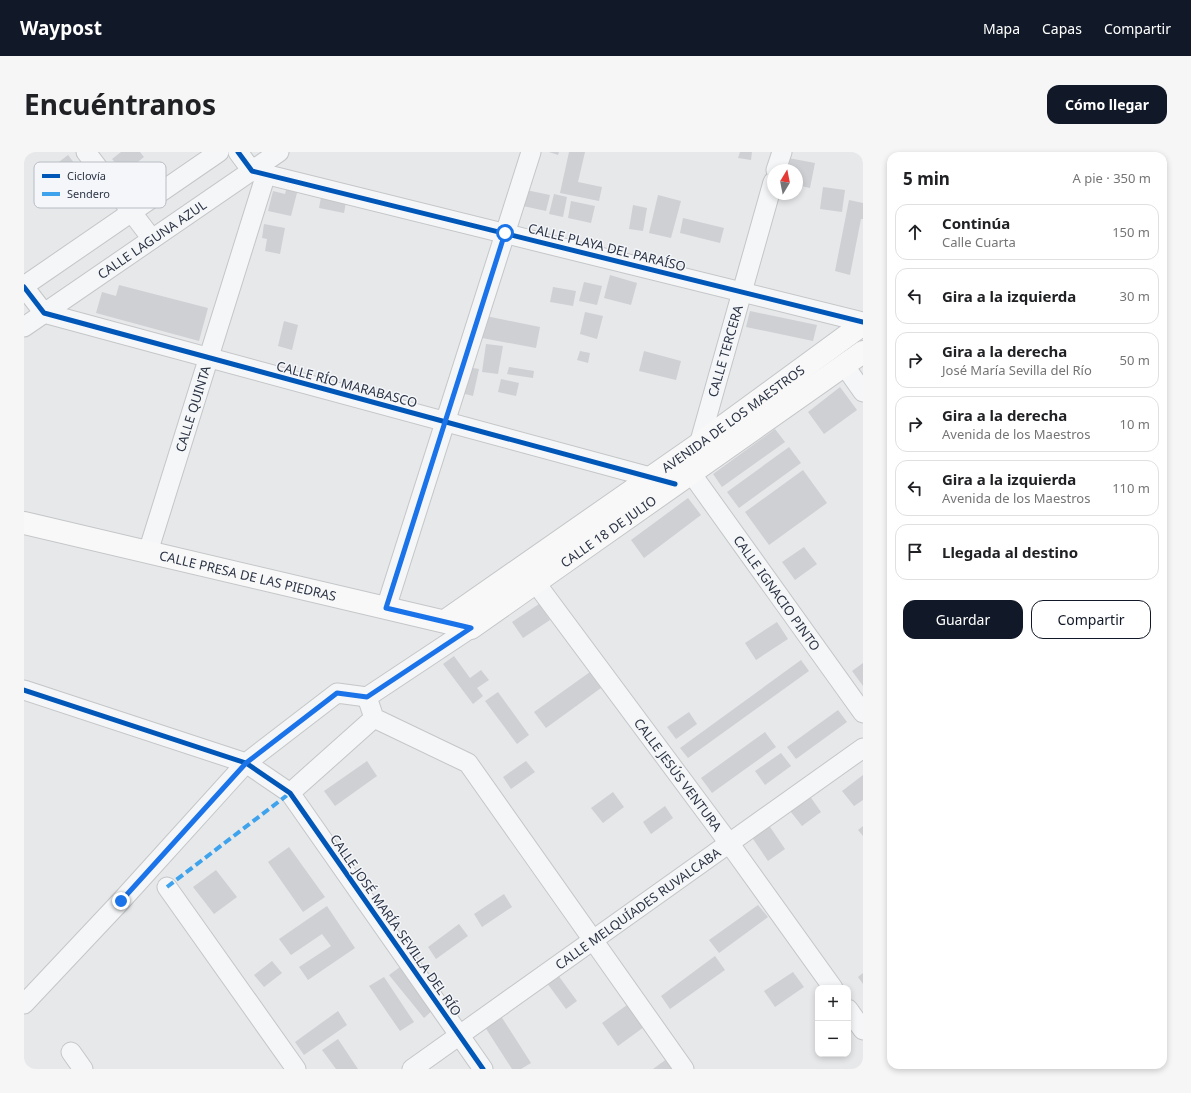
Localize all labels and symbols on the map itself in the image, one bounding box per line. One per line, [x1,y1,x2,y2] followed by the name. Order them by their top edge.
[34,162,166,208] legend
[767,164,803,200] north arrow
[67,168,106,183] text: Ciclovía
[67,186,110,201] text: Sendero
[94,195,210,283] street label: CALLE LAGUNA AZUL
[526,219,688,275] street label: CALLE PLAYA DEL PARAÍSO
[496,224,514,242] route start
[703,302,747,399] street label: CALLE TERCERA
[275,357,419,411] street label: CALLE RÍO MARABASCO
[658,361,808,476] street label: AVENIDA DE LOS MAESTROS
[171,363,215,454] street label: CALLE QUINTA
[557,491,660,571] street label: CALLE 18 DE JULIO
[729,532,825,654] street label: CALLE IGNACIO PINTO
[158,546,338,605] street label: CALLE PRESA DE LAS PIEDRAS
[630,714,727,835] street label: CALLE JESÚS VENTURA
[326,831,466,1019] street label: CALLE JOSÉ MARÍA SEVILLA DEL RÍO
[551,843,725,973] street label: CALLE MELQUÍADES RUVALCABA
[112,892,130,910] route end

